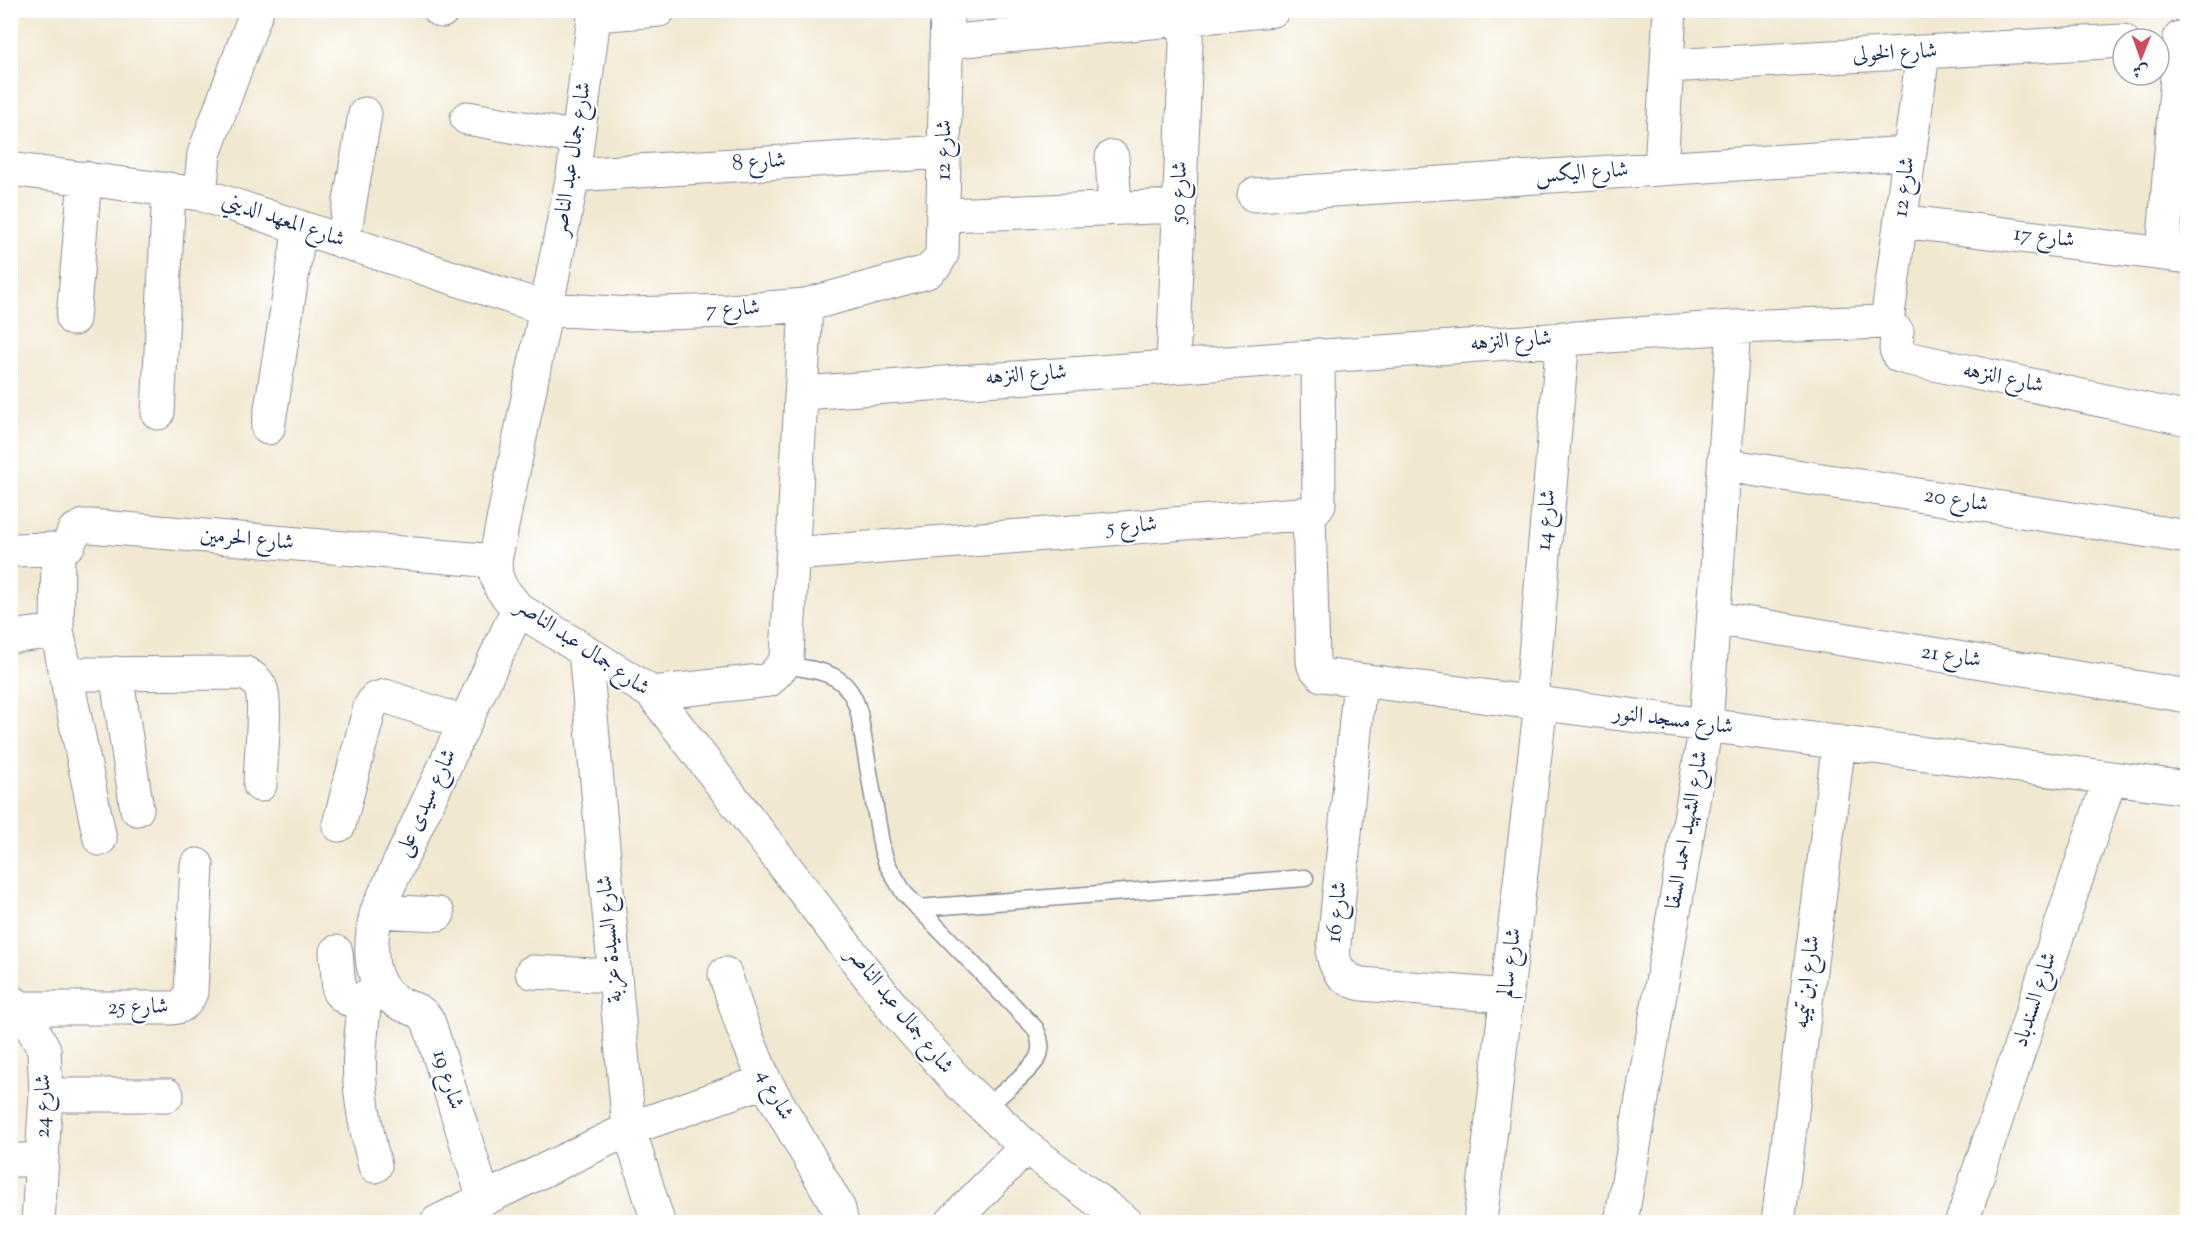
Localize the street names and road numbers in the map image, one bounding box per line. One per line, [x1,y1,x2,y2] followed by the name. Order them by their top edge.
[1852,36,1938,72] street label: شارع الخولى
[545,80,601,240] street label: شارع جمال عبد الناصر
[928,119,962,181] street label: شارع 12
[731,145,787,181] street label: شارع 8
[1534,155,1630,193] street label: شارع اليكس
[1885,155,1925,219] street label: شارع 12
[1163,160,1197,226] street label: شارع 50
[217,185,349,258] street label: شارع المعهد الديني
[2012,218,2076,258] street label: شارع 17
[705,293,761,327] street label: شارع 7
[1469,323,1553,361] street label: شارع النزهه
[1960,355,2046,403] street label: شارع النزهه
[984,357,1068,395] street label: شارع النزهه
[1921,480,1991,522] street label: شارع 20
[1528,488,1566,552] street label: شارع 14
[1104,509,1158,545] street label: شارع 5
[199,520,295,560] street label: شارع الحرمين
[507,590,656,705] street label: شارع جمال عبد الناصر
[1919,636,1983,678] street label: شارع 21
[1609,697,1735,744] street label: شارع مسجد النور
[388,744,466,862] street label: شارع سيدى على
[1658,748,1718,912] street label: شارع الشهيد احمد السقا
[589,874,633,1004] street label: شارع السيدة عزبة
[1319,880,1357,944] street label: شارع 16
[1491,926,1532,1000] street label: شارع سالم
[1786,933,1830,1031] street label: شارع ابن تيميه
[836,939,960,1082] street label: شارع جمال عبد الناصر
[2006,948,2066,1052] street label: شارع السندباد
[107,991,169,1025] street label: شارع 25
[423,1046,471,1114] street label: شارع 19
[747,1064,801,1126] street label: شارع 4
[27,1074,61,1138] street label: شارع 24

